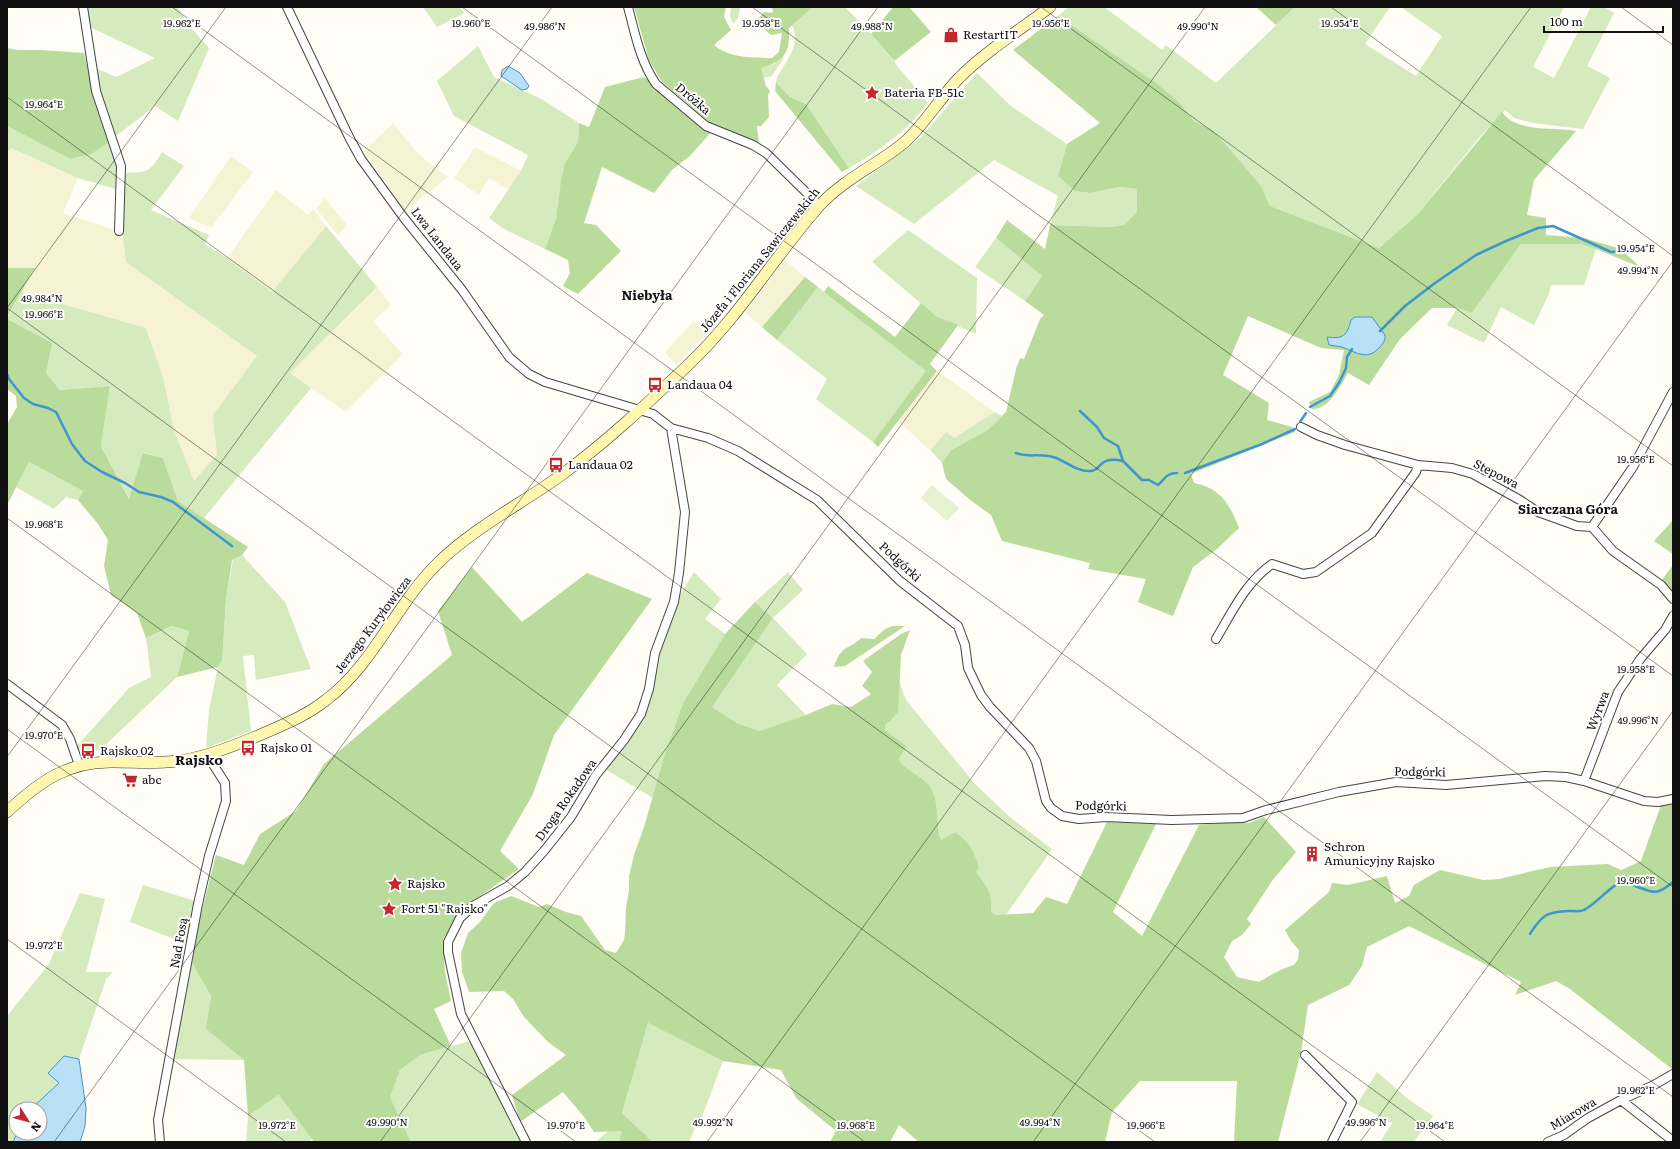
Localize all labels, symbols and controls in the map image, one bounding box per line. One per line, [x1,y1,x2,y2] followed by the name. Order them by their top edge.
[1544,8,1663,34] scale bar
[1550,12,1583,30] text: 100 m
[163,15,201,30] text: 19.962°E
[452,15,490,30] text: 19.960°E
[742,15,780,30] text: 19.958°E
[1032,15,1070,30] text: 19.956°E
[1321,15,1359,30] text: 19.954°E
[524,18,566,33] text: 49.986°N
[851,18,893,33] text: 49.988°N
[1177,18,1219,33] text: 49.990°N
[963,25,1018,43] place label: RestartIT
[942,26,960,44] shop icon: RestartIT
[672,78,716,119] street label: Dróżka
[884,83,964,101] place label: Bateria FB-51c
[863,84,881,102] place icon: Bateria FB-51c
[25,96,63,111] text: 19.964°E
[695,183,824,336] street label: Józefa i Floriana Sawiczewskich
[407,203,468,274] street label: Lwa Landaua
[1617,240,1655,255] text: 19.954°E
[1617,262,1659,277] text: 49.994°N
[622,285,673,304] district label: Niebyła
[21,290,63,305] text: 49.984°N
[25,306,63,321] text: 19.966°E
[667,375,733,393] place label: Landaua 04
[646,376,664,394] bus stop icon: Landaua 04
[1617,451,1655,466] text: 19.956°E
[1471,454,1523,492] street label: Stepowa
[568,455,633,473] place label: Landaua 02
[547,456,565,474] bus stop icon: Landaua 02
[1518,499,1618,518] district label: Siarczana Góra
[25,516,63,531] text: 19.968°E
[876,537,926,585] street label: Podgórki
[330,572,415,677] street label: Jerzego Kuryłowicza
[1617,661,1655,676] text: 19.958°E
[1581,687,1613,733] street label: Wyrwa
[1617,712,1659,727] text: 49.996°N
[25,727,63,742] text: 19.970°E
[260,738,312,756] place label: Rajsko 01
[239,739,257,757] bus stop icon: Rajsko 01
[100,741,153,759] place label: Rajsko 02
[79,742,97,760] bus stop icon: Rajsko 02
[175,749,223,769] district label: Rajsko
[530,754,601,844] street label: Droga Rokadowa
[1394,762,1446,780] street label: Podgórki
[142,770,161,788] place label: abc
[121,771,139,789] supermarket icon: abc
[1075,796,1127,814] street label: Podgórki
[1324,837,1435,869] place label: Schron Amunicyjny Rajsko
[1303,845,1321,863] building icon: Schron Amunicyjny Rajsko
[1617,872,1655,887] text: 19.960°E
[407,874,445,892] place label: Rajsko
[386,875,404,893] place icon: Rajsko
[401,899,488,917] place label: Fort 51 "Rajsko"
[380,900,398,918] place icon: Fort 51 "Rajsko"
[165,916,191,970] street label: Nad Fosą
[25,937,63,952] text: 19.972°E
[1617,1082,1655,1097] text: 19.962°E
[1546,1092,1600,1134] street label: Miarowa
[8,1101,48,1141] north arrow
[366,1114,408,1129] text: 49.990°N
[692,1114,734,1129] text: 49.992°N
[1019,1114,1061,1129] text: 49.994°N
[1345,1114,1387,1129] text: 49.996°N
[258,1117,296,1132] text: 19.972°E
[547,1117,585,1132] text: 19.970°E
[837,1117,875,1132] text: 19.968°E
[1127,1117,1165,1132] text: 19.966°E
[1416,1117,1454,1132] text: 19.964°E
[28,1119,46,1136] text: N

